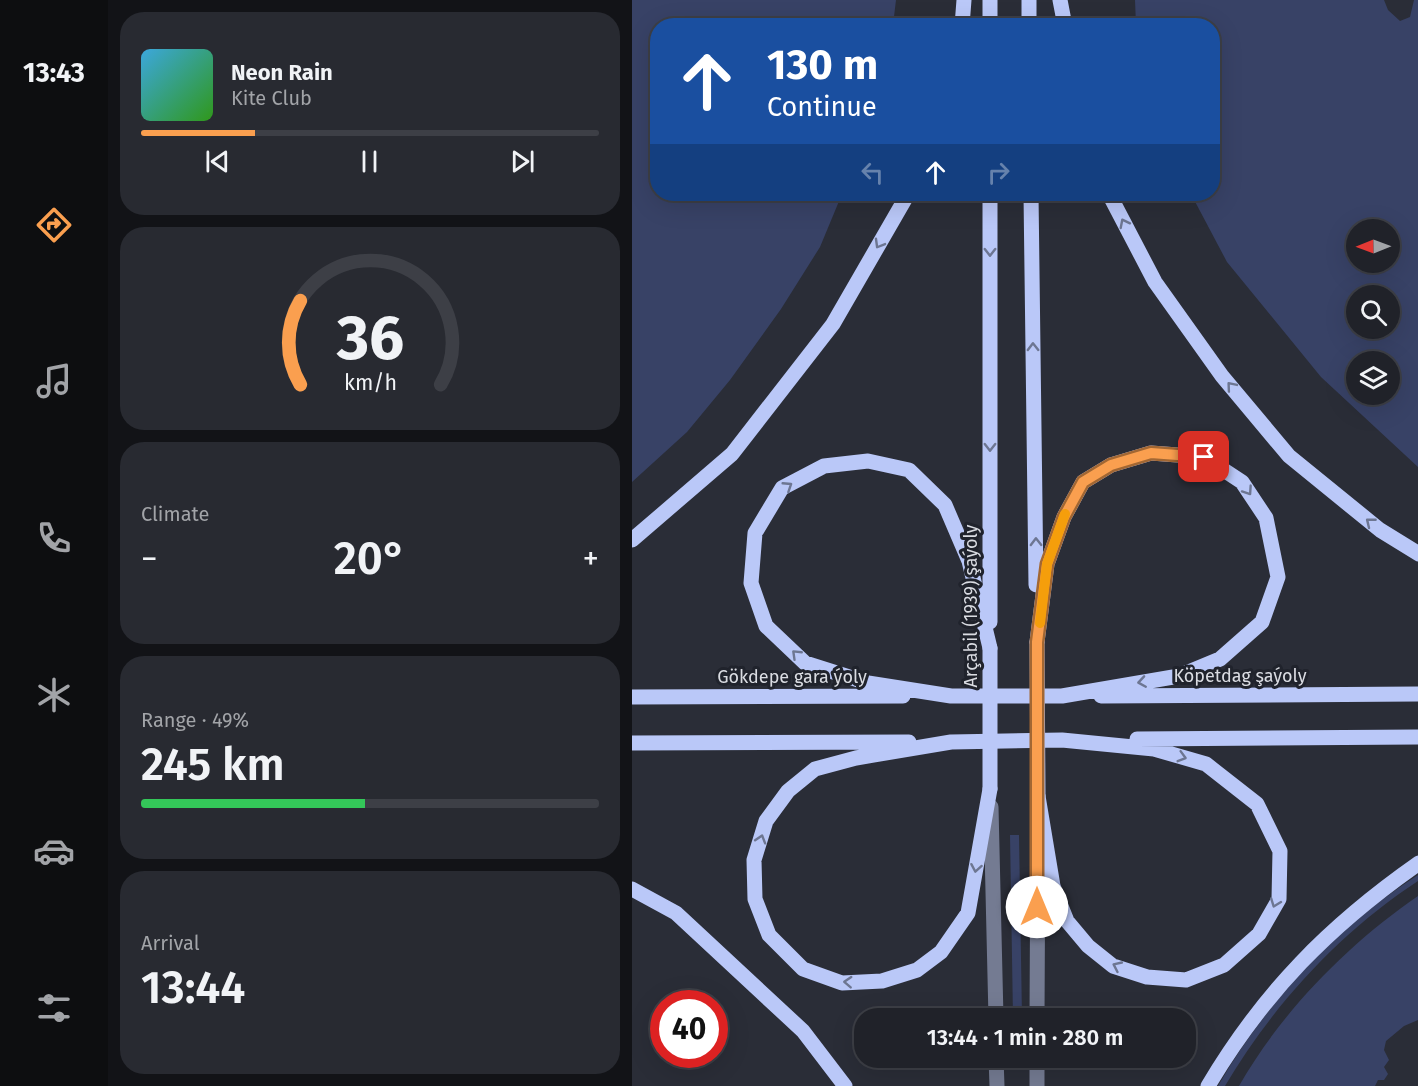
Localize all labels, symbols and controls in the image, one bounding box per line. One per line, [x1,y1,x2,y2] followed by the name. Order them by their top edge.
[767,40,878,90] text: 130 m
[668,42,746,120] icon: ahead
[23,57,85,89] text: 13:43
[231,59,333,86] text: Neon Rain
[231,86,312,110] text: Kite Club
[767,91,877,123] text: Continue
[201,145,234,178] icon: previous
[353,145,386,178] icon: pause
[506,145,539,178] icon: next
[856,156,889,189] icon: left
[919,156,952,189] icon: ahead
[982,156,1015,189] icon: right
[33,204,75,246] icon: directions
[1120,219,1132,230] one-way arrow
[1346,219,1400,273] north arrow
[1346,219,1400,405] map controls
[875,238,886,248] one-way arrow
[984,247,996,256] one-way arrow
[1346,285,1400,339] button: search
[335,301,404,376] text: 36
[1027,342,1039,351] one-way arrow
[1346,351,1400,405] button: layers
[33,360,75,402] icon: music
[343,371,397,397] text: km/h
[1227,382,1238,393] one-way arrow
[1178,431,1229,482] pin
[1187,440,1220,473] icon: arrive
[984,442,996,451] one-way arrow
[782,482,793,493] one-way arrow
[1241,484,1252,495] one-way arrow
[141,502,209,526] text: Climate
[33,517,75,559] icon: phone
[1365,518,1376,529] one-way arrow
[960,524,982,687] street label: Arçabil (1939) şaýoly
[334,532,406,586] text: 20°
[1030,537,1042,546] one-way arrow
[141,539,158,579] text: −
[583,539,599,579] text: +
[792,650,802,661] one-way arrow
[1173,665,1307,687] street label: Köpetdag şaýoly
[717,666,867,688] street label: Gökdepe gara ýoly
[33,674,75,716] icon: climate
[1137,675,1147,688] one-way arrow
[141,708,249,732] text: Range · 49%
[141,738,285,792] text: 245 km
[1176,750,1187,762] one-way arrow
[33,830,75,872] icon: car
[754,834,766,844] one-way arrow
[970,862,983,872] one-way arrow
[1005,875,1069,939] position arrow
[1270,897,1283,907] one-way arrow
[141,931,200,955] text: Arrival
[141,961,245,1015] text: 13:44
[1112,961,1123,973] one-way arrow
[843,975,852,988] one-way arrow
[33,987,75,1029] icon: filters
[650,990,728,1068] speed limit sign: 40
[927,1024,1123,1051] text: 13:44 · 1 min · 280 m

